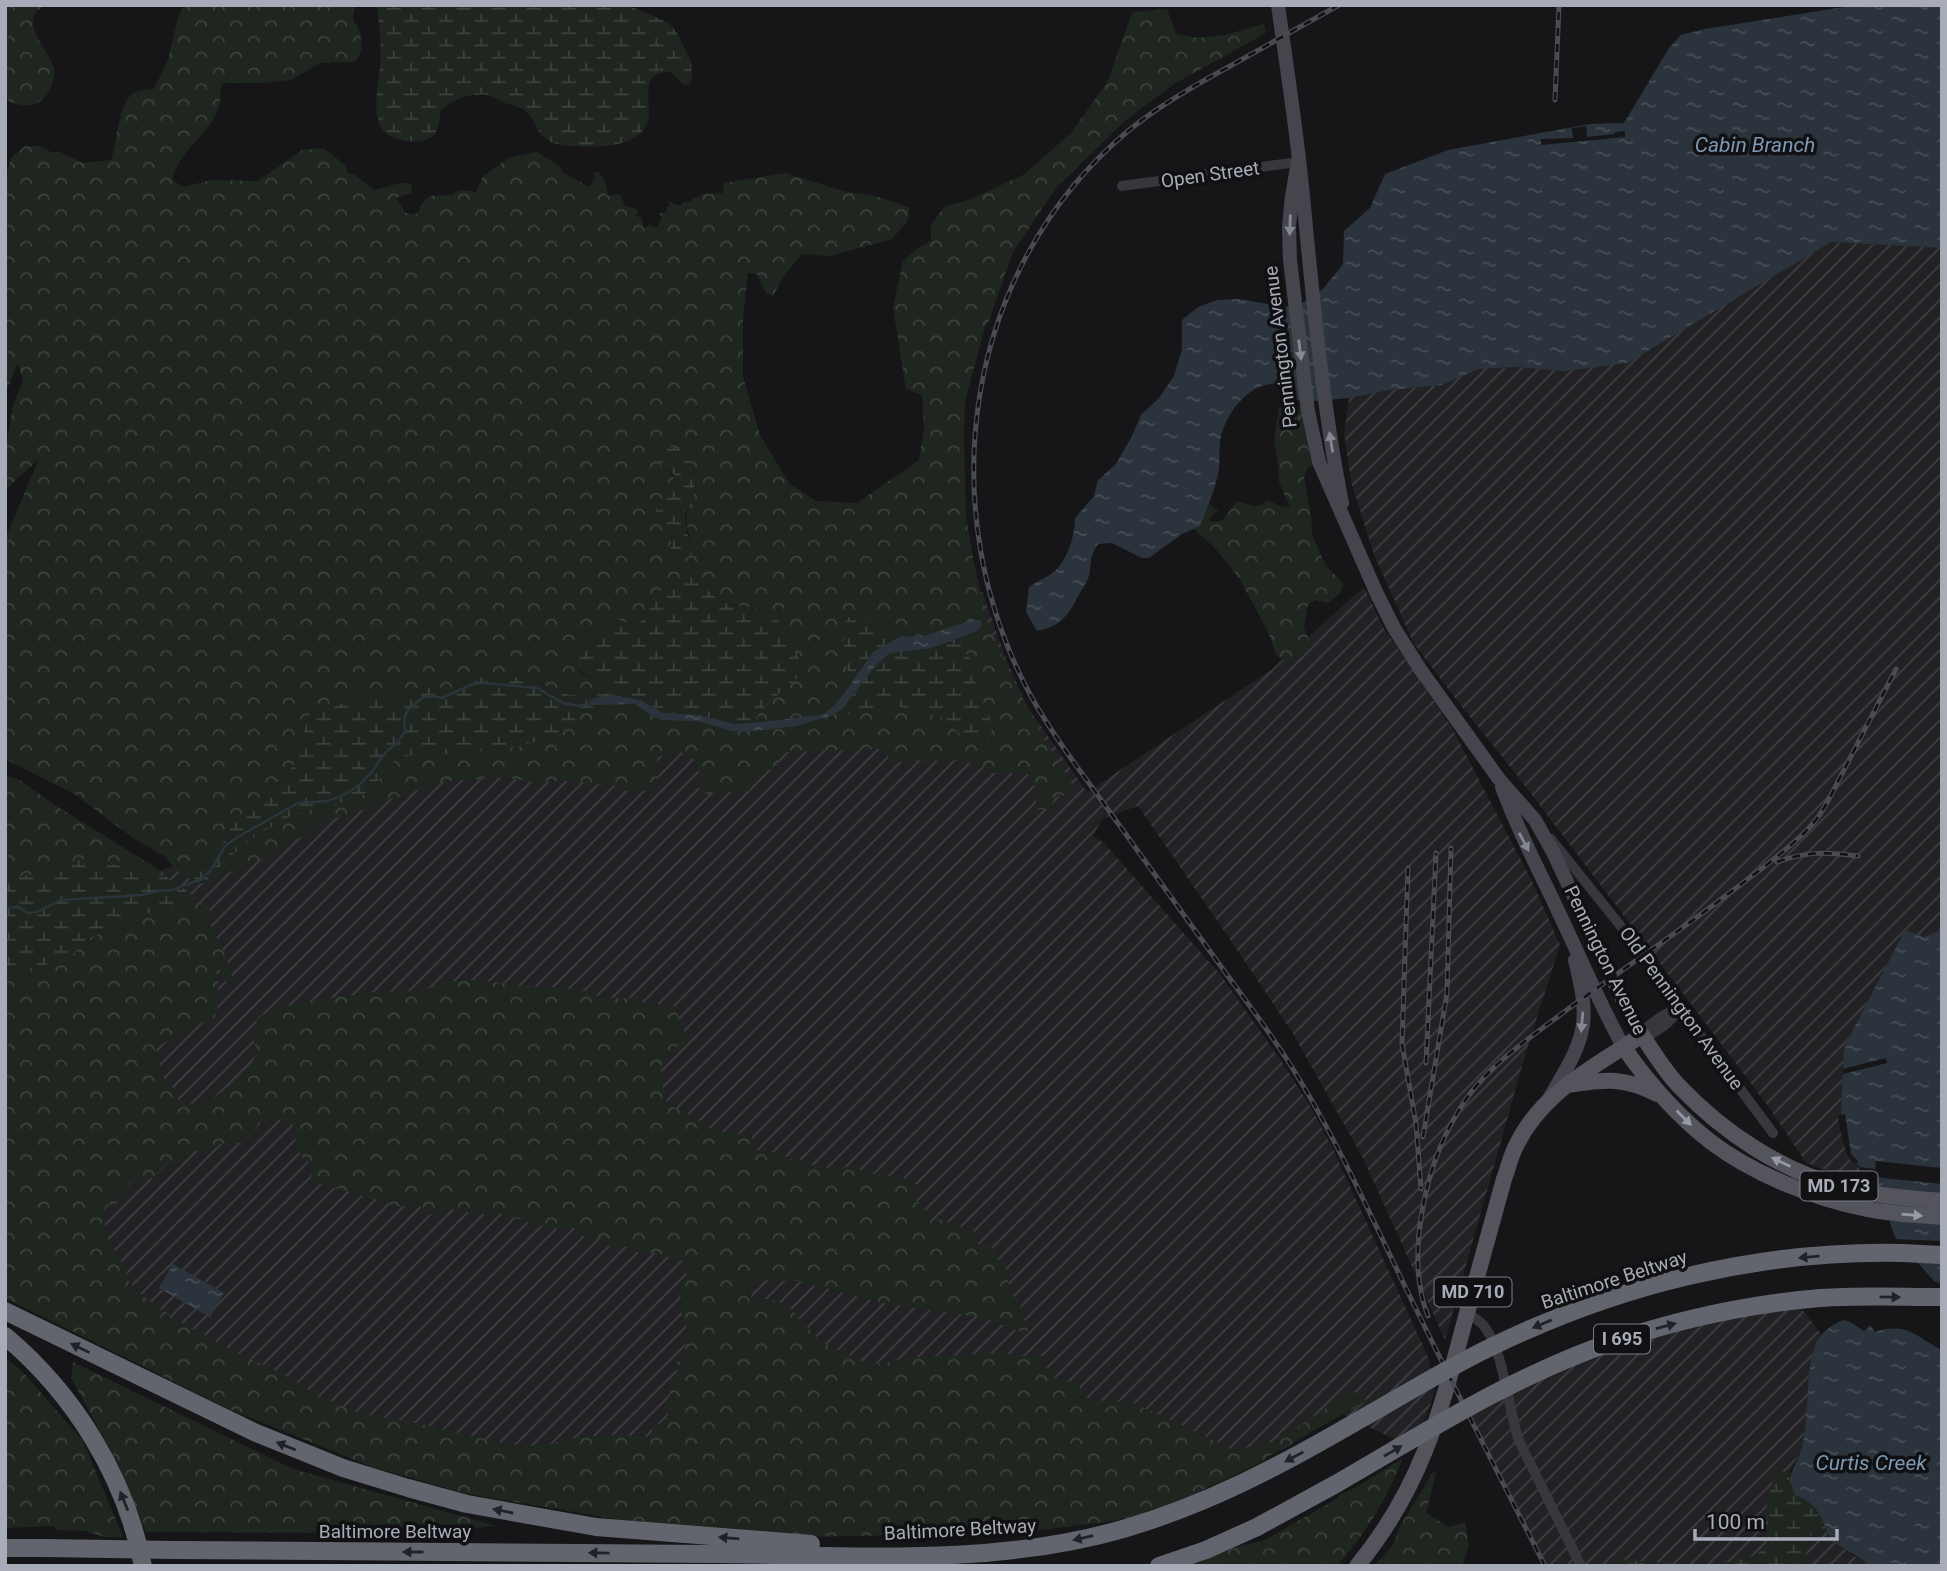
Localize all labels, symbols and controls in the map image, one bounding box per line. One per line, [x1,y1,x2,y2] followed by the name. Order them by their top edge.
[1695,133,1815,157] water label: Cabin Branch
[1159,156,1261,193] street label: Open Street
[1284,215,1295,237] one-way arrow
[1259,265,1302,429] street label: Pennington Avenue
[1295,340,1306,362] one-way arrow
[1325,430,1336,452] one-way arrow
[1519,832,1530,852] one-way arrow
[1560,882,1652,1038] street label: Pennington Avenue
[1615,922,1749,1094] street label: Old Pennington Avenue
[1576,1011,1587,1033] one-way arrow
[1675,1109,1692,1125] one-way arrow
[1771,1157,1791,1169] one-way arrow
[1800,1171,1878,1200] road number: MD 173
[1901,1210,1923,1221] one-way arrow
[1538,1245,1690,1314] street label: Baltimore Beltway
[1798,1252,1820,1263] one-way arrow
[1434,1278,1512,1307] road number: MD 710
[1880,1291,1902,1302] one-way arrow
[1532,1318,1552,1330] one-way arrow
[1655,1320,1677,1331] one-way arrow
[1594,1324,1650,1354] road number: I 695
[70,1342,90,1354] one-way arrow
[275,1440,296,1451] one-way arrow
[1383,1445,1403,1457] one-way arrow
[1285,1451,1304,1463] one-way arrow
[1815,1451,1927,1475] water label: Curtis Creek
[118,1490,129,1511] one-way arrow
[1695,1498,1837,1542] scale bar
[492,1505,514,1516] one-way arrow
[1706,1510,1765,1534] text: 100 m
[883,1514,1037,1545] street label: Baltimore Beltway
[319,1520,471,1543] street label: Baltimore Beltway
[718,1532,740,1543] one-way arrow
[1072,1533,1094,1544] one-way arrow
[402,1546,424,1558] one-way arrow
[588,1547,610,1559] one-way arrow

